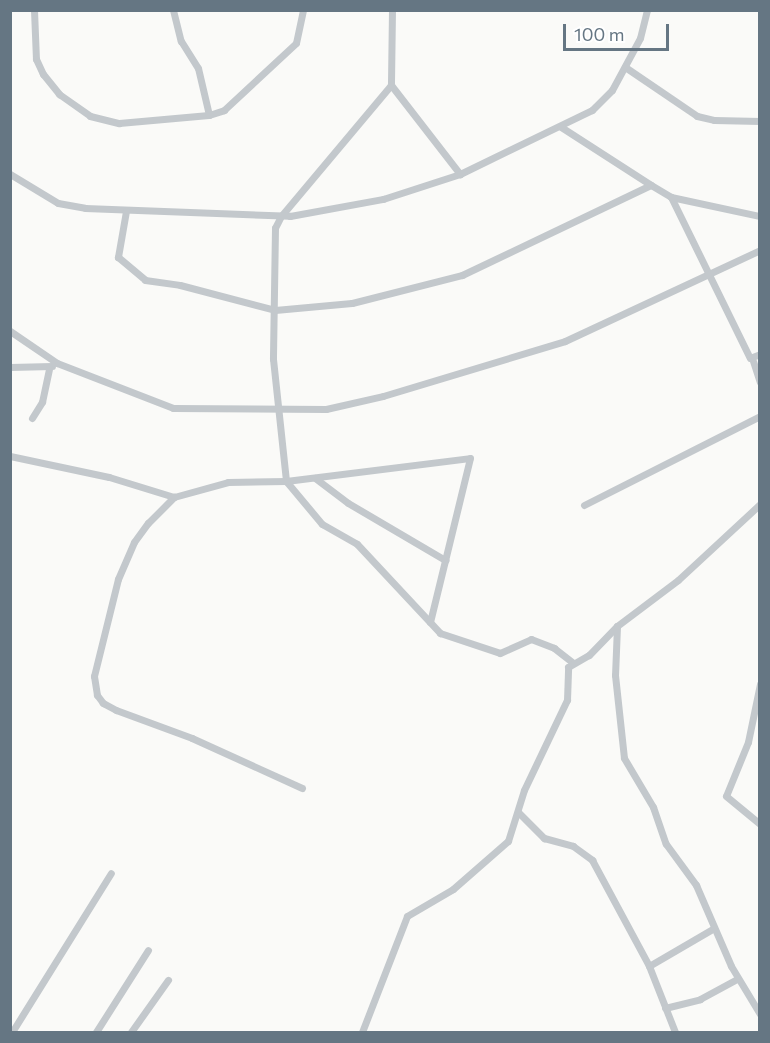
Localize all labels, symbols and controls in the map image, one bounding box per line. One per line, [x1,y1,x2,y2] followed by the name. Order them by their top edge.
[566,12,672,50] scale bar
[574,23,624,45] text: 100 m

